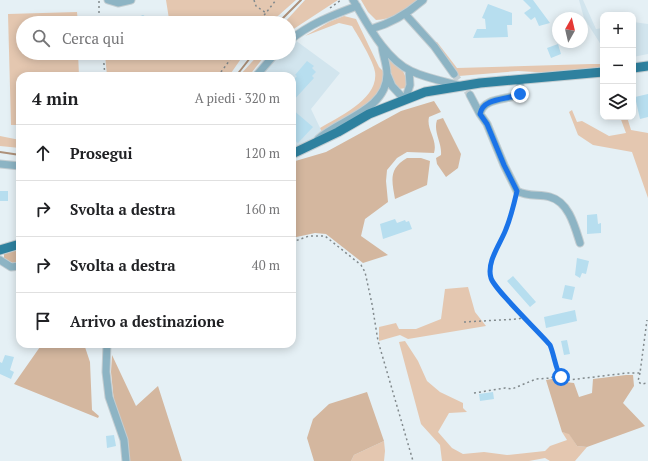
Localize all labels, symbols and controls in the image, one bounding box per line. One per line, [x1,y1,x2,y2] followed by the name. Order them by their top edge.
[552,12,588,48] north arrow
[600,12,636,120] map controls
[600,12,636,48] button: +
[16,16,296,60] search box
[30,27,52,49] icon: search
[62,28,124,48] text: Cerca qui
[600,48,636,84] button: −
[600,84,636,120] button: layers
[511,85,529,103] route end
[32,87,79,110] text: 4 min
[195,89,280,107] text: A piedi · 320 m
[32,142,54,164] icon: ahead
[70,143,133,163] text: Prosegui
[245,144,280,162] text: 120 m
[32,198,54,220] icon: right
[70,199,176,219] text: Svolta a destra
[245,200,280,218] text: 160 m
[32,254,54,276] icon: right
[70,255,176,275] text: Svolta a destra
[252,256,280,274] text: 40 m
[32,310,54,332] icon: arrive
[70,311,224,331] text: Arrivo a destinazione
[552,368,570,386] route start

